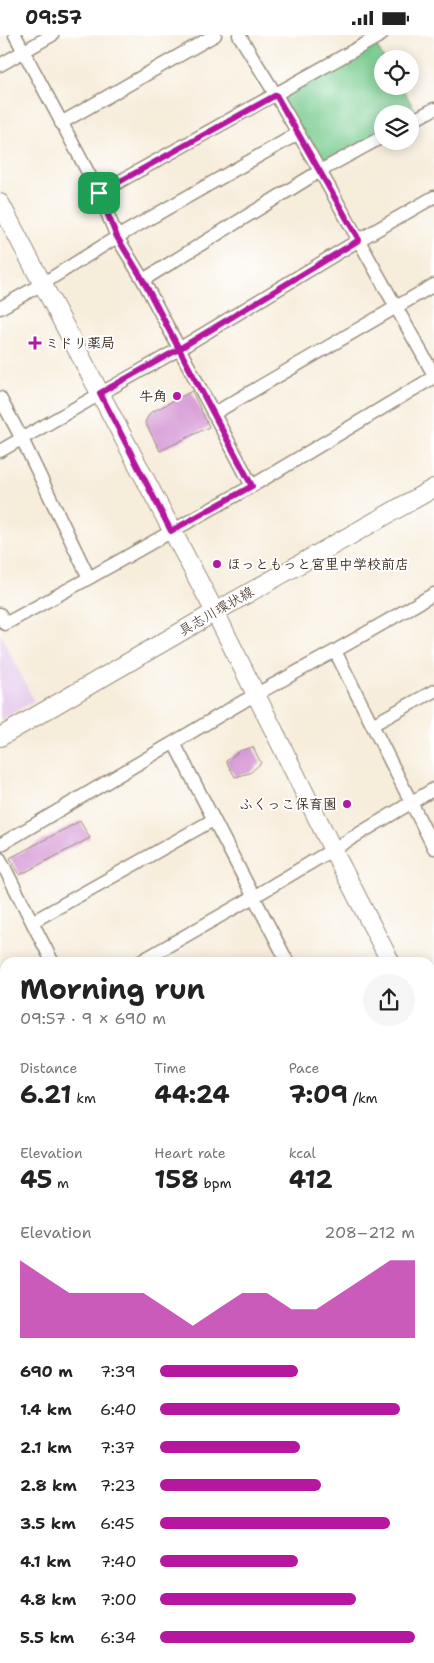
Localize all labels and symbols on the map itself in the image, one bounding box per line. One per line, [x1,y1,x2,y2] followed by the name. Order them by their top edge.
[78,172,120,214] pin
[45,334,115,352] place label: ミドリ薬局
[29,337,41,349] marker: ミドリ薬局
[139,387,167,405] place label: 牛角
[171,390,183,402] marker: 牛角
[227,555,409,573] place label: ほっともっと宮里中学校前店
[211,558,223,570] marker: ほっともっと宮里中学校前店
[175,582,257,640] street label: 具志川環状線
[239,795,337,813] place label: ふくっこ保育園
[341,798,353,810] marker: ふくっこ保育園

